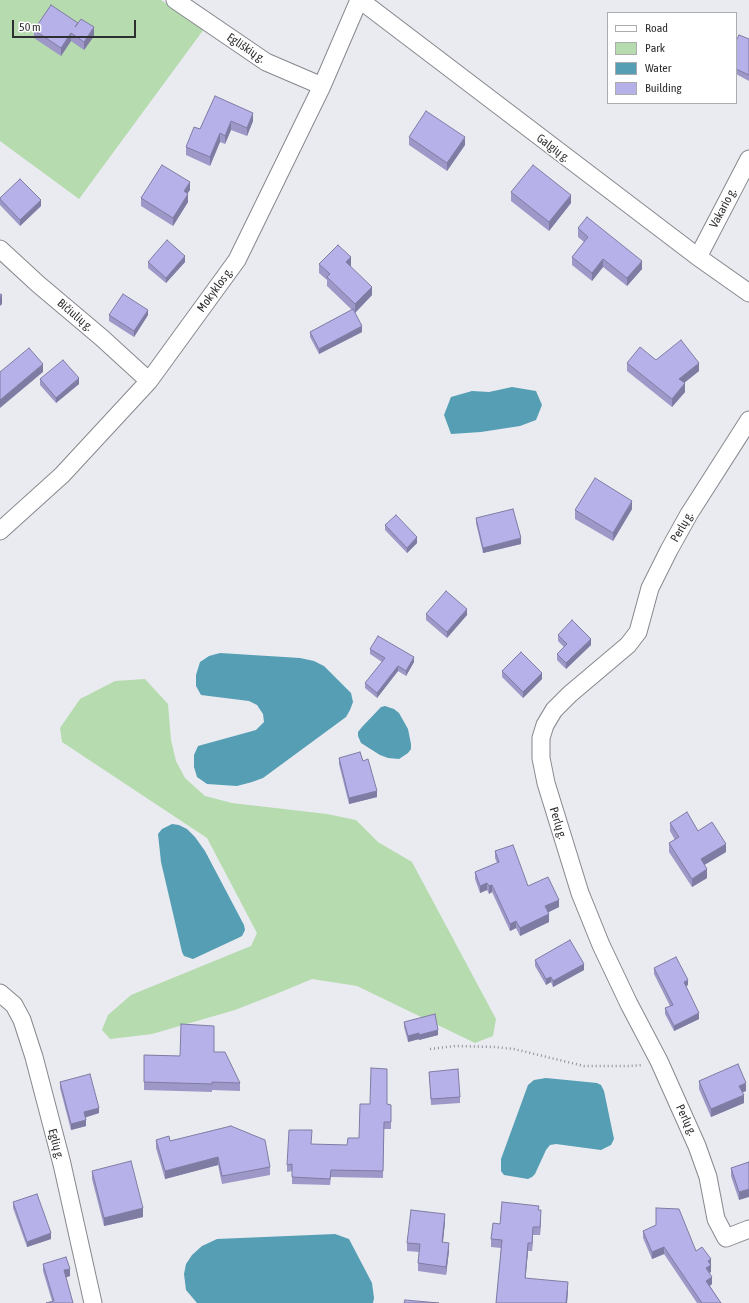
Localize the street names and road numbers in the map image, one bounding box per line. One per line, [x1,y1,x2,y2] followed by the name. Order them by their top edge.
[224,30,268,66] street label: Egliškių g.
[534,131,572,165] street label: Galgių g.
[707,186,739,230] street label: Vakario g.
[194,265,236,315] street label: Mokyklos g.
[54,296,96,334] street label: Bičiulių g.
[668,509,696,545] street label: Perlų g.
[546,805,570,841] street label: Perlų g.
[673,1102,699,1138] street label: Perlų g.
[45,1127,67,1161] street label: Eglių g.

